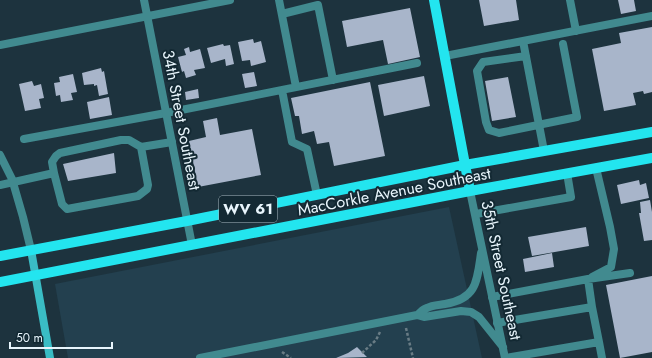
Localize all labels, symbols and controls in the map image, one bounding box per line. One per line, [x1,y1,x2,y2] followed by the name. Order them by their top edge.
[157,48,206,192] street label: 34th Street Southeast
[296,161,493,222] street label: MacCorkle Avenue Southeast
[219,196,277,222] road number: WV 61
[475,198,528,342] street label: 35th Street Southeast
[10,324,112,350] scale bar
[16,329,43,347] text: 50 m

